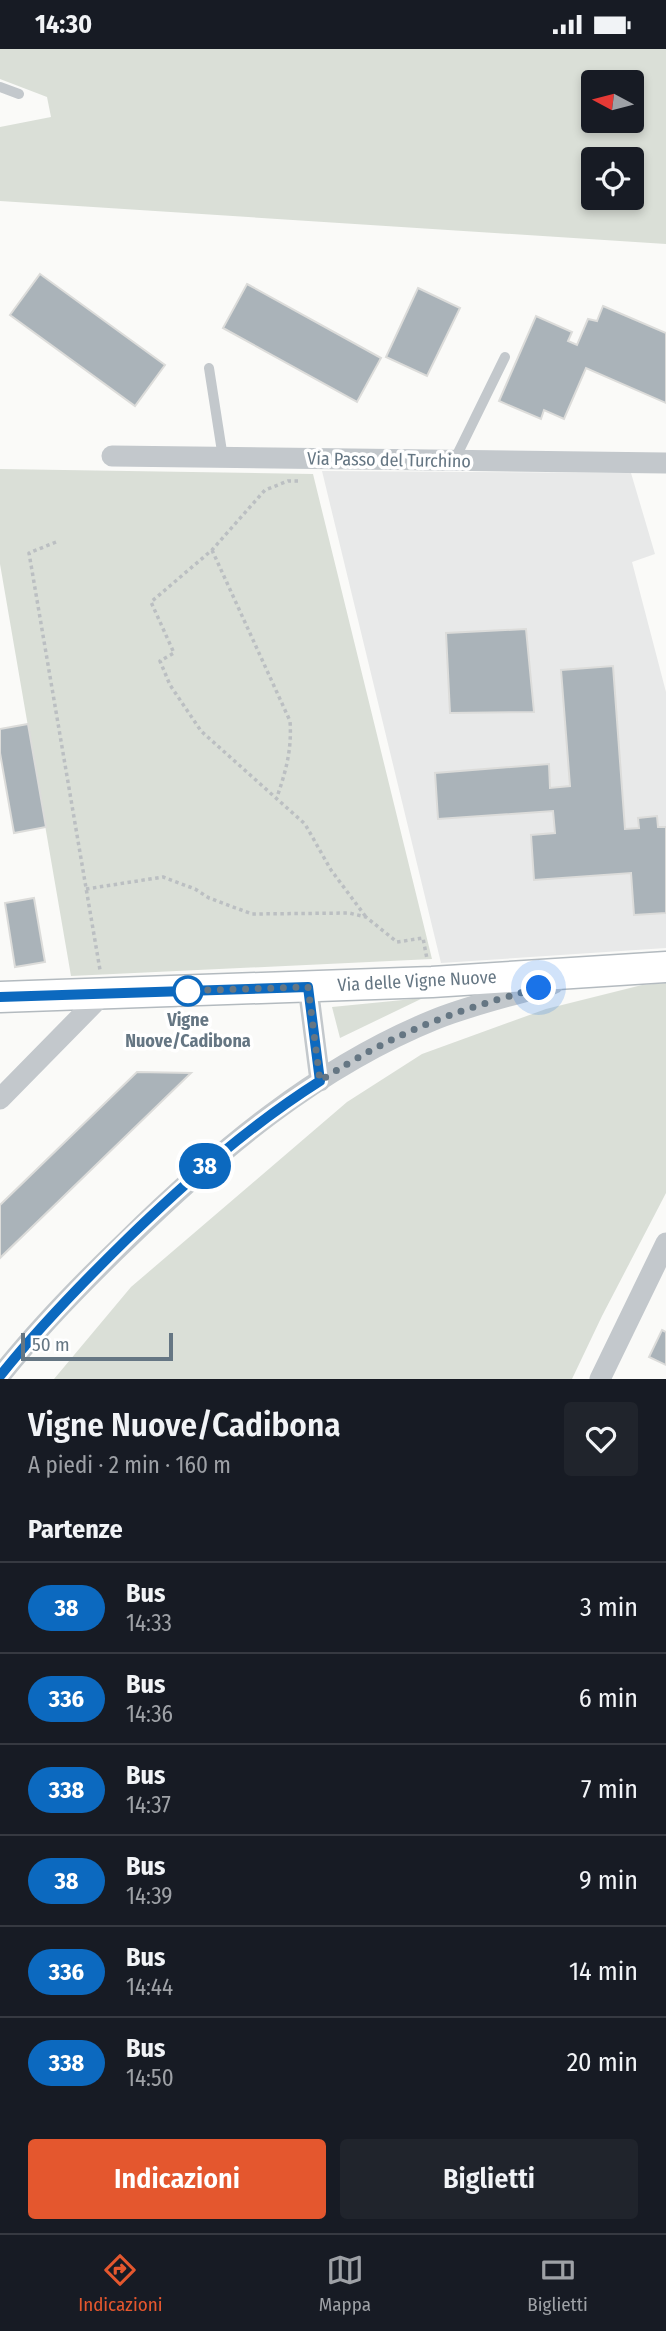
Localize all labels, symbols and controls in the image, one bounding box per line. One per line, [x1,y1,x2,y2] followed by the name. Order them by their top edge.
[35,9,92,40] text: 14:30
[581,70,644,133] north arrow
[581,70,644,210] map controls
[581,147,644,210] button: locate
[307,448,471,472] street label: Via Passo del Turchino
[337,966,497,996] street label: Via delle Vigne Nuove
[521,970,556,1005] your location
[173,976,203,1006] marker: Vigne Nuove/Cadibona
[125,1009,251,1052] place label: Vigne Nuove/Cadibona
[174,1143,236,1189] line badge: 38
[193,1152,217,1180] text: 38
[21,1330,173,1362] scale bar
[32,1333,70,1356] text: 50 m
[564,1402,638,1476] button: heart
[28,1405,341,1445] text: Vigne Nuove/Cadibona
[28,1451,231,1479] text: A piedi · 2 min · 160 m
[28,1514,123,1545] text: Partenze
[126,1578,165,1609] text: Bus
[580,1592,638,1623] text: 3 min
[54,1594,79,1622] text: 38
[126,1609,172,1637] text: 14:33
[126,1669,165,1700] text: Bus
[579,1683,638,1714] text: 6 min
[49,1685,84,1713] text: 336
[126,1700,173,1728] text: 14:36
[126,1760,165,1791] text: Bus
[581,1774,638,1805] text: 7 min
[49,1776,84,1804] text: 338
[126,1791,171,1819] text: 14:37
[126,1851,165,1882] text: Bus
[579,1865,638,1896] text: 9 min
[54,1867,79,1895] text: 38
[126,1882,172,1910] text: 14:39
[126,1942,165,1973] text: Bus
[569,1956,638,1987] text: 14 min
[49,1958,84,1986] text: 336
[126,1973,173,2001] text: 14:44
[126,2033,165,2064] text: Bus
[567,2047,638,2078] text: 20 min
[49,2049,84,2077] text: 338
[126,2064,174,2092] text: 14:50
[28,2139,326,2219] button: Indicazioni
[340,2139,638,2219] button: Biglietti
[78,2251,162,2316] tab: Indicazioni
[319,2251,371,2316] tab: Mappa
[527,2251,588,2316] tab: Biglietti

